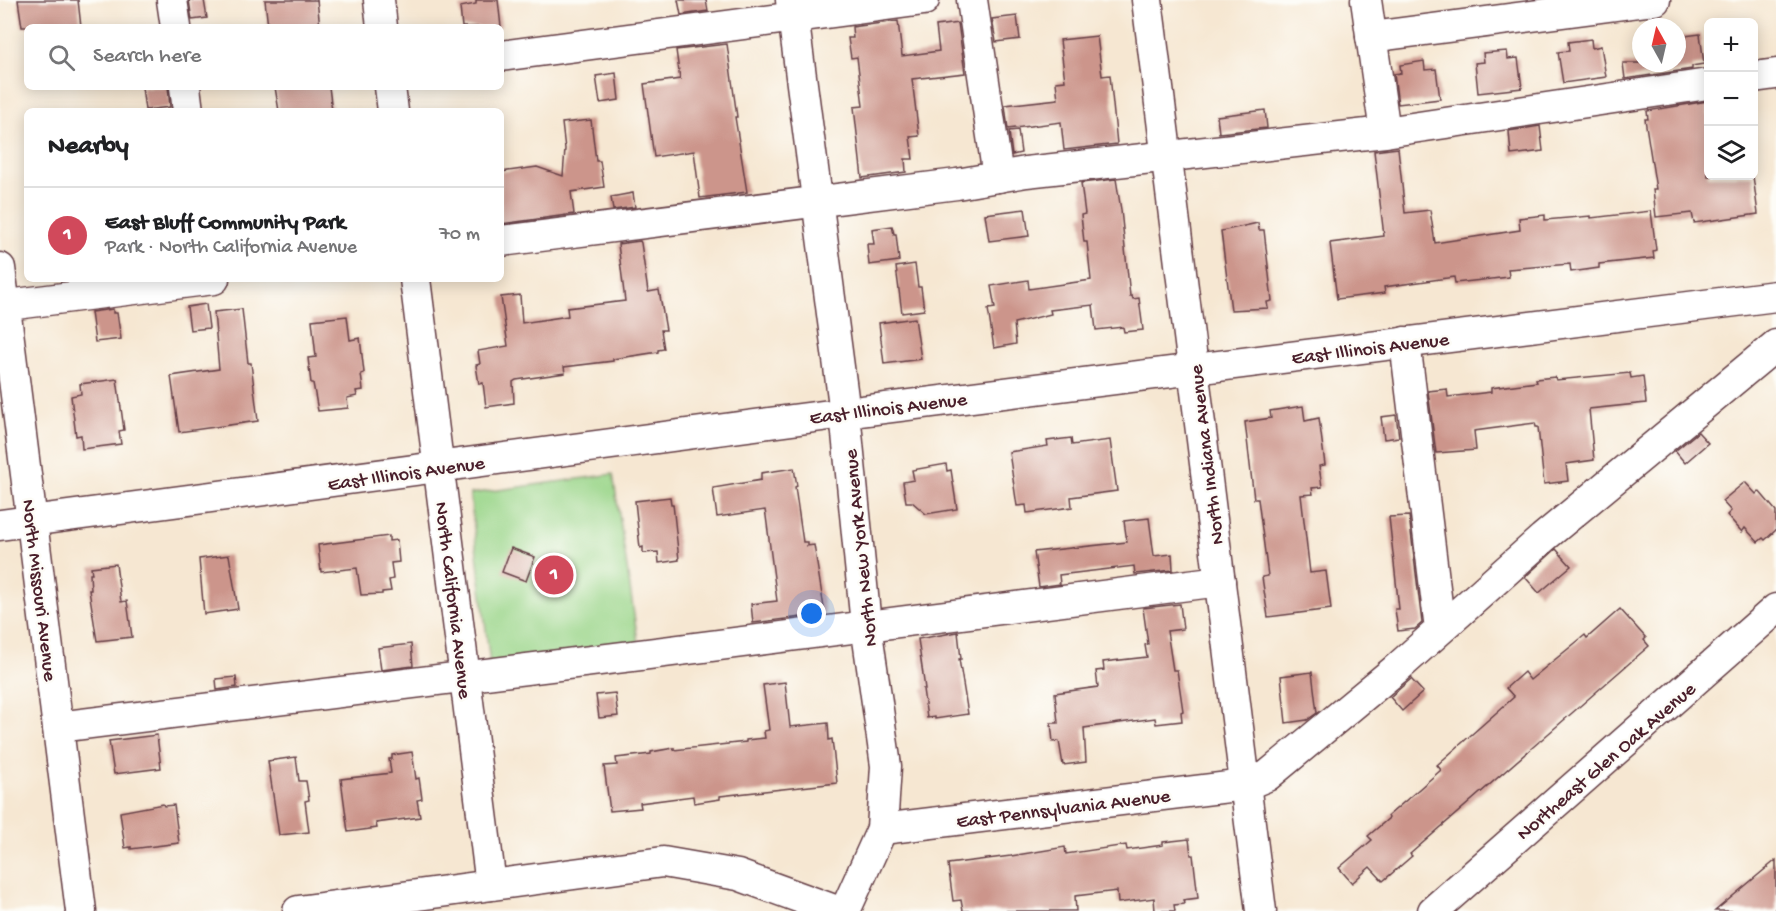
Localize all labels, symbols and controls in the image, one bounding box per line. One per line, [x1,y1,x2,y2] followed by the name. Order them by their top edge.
[1632,18,1686,72] north arrow
[1704,18,1758,180] map controls
[1704,18,1758,72] button: +
[24,24,504,90] search box
[45,41,78,74] icon: search
[93,44,201,70] text: Search here
[1704,72,1758,126] button: −
[1704,126,1758,180] button: layers
[48,132,129,163] text: Nearby
[105,211,345,237] text: East Bluff Community Park
[63,224,72,247] text: 1
[439,224,480,247] text: 70 m
[105,237,357,260] text: Park · North California Avenue
[1290,329,1451,372] street label: East Illinois Avenue
[1186,363,1231,546] street label: North Indiana Avenue
[808,389,969,432] street label: East Illinois Avenue
[841,447,884,647] street label: North New York Avenue
[327,453,487,498] street label: East Illinois Avenue
[15,498,60,683] street label: North Missouri Avenue
[428,501,475,701] street label: North California Avenue
[534,552,574,598] pin: 1
[797,599,826,628] your location
[1513,678,1702,847] street label: Northeast Glen Oak Avenue
[955,786,1172,835] street label: East Pennsylvania Avenue

